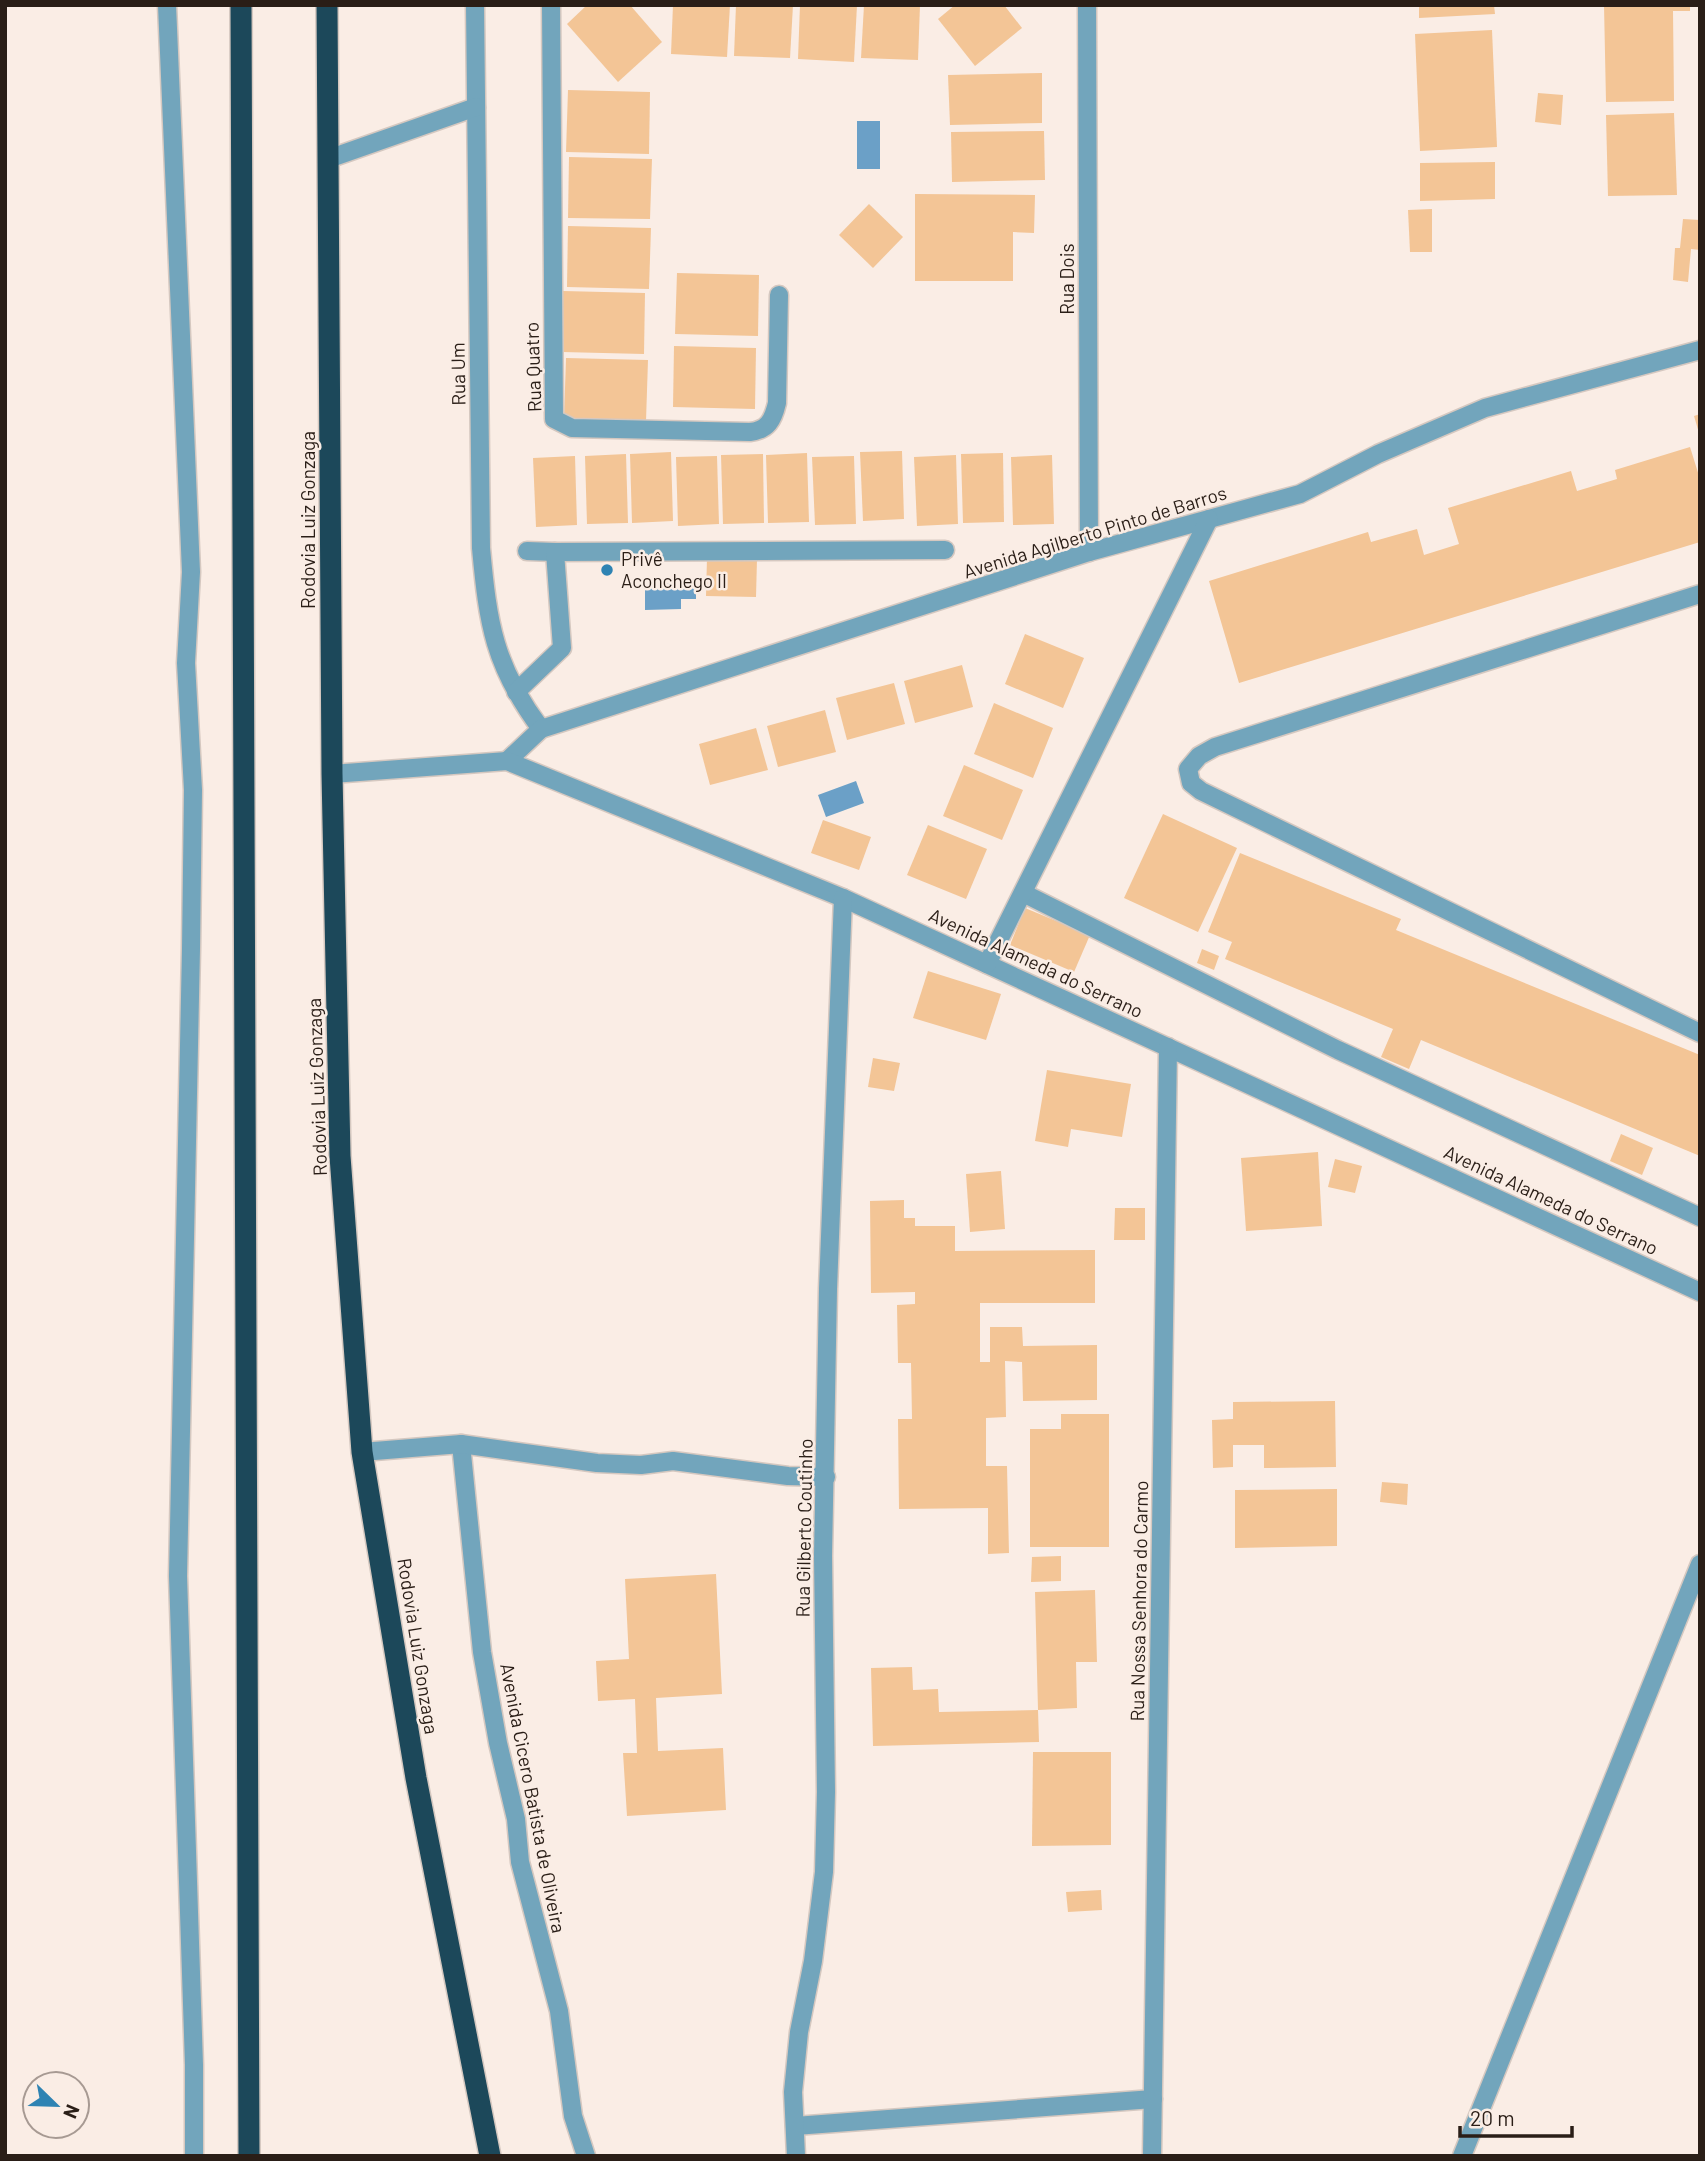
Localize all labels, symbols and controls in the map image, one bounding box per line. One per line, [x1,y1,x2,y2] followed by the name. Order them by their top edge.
[1055,243,1078,315] street label: Rua Dois
[519,322,546,412] street label: Rua Quatro
[445,342,470,406] street label: Rua Um
[296,431,319,609] street label: Rodovia Luiz Gonzaga
[961,480,1229,583] street label: Avenida Agilberto Pinto de Barros
[621,547,727,592] place label: Privê Aconchego II
[599,562,615,578] marker: Privê Aconchego II
[925,903,1147,1022] street label: Avenida Alameda do Serrano
[302,998,331,1176] street label: Rodovia Luiz Gonzaga
[1440,1140,1662,1259] street label: Avenida Alameda do Serrano
[790,1438,817,1618] street label: Rua Gilberto Coutinho
[1125,1480,1152,1722] street label: Rua Nossa Senhora do Carmo
[393,1556,444,1736] street label: Rodovia Luiz Gonzaga
[496,1661,571,1935] street label: Avenida Cicero Batista de Oliveira
[21,2070,91,2140] north arrow
[1460,2094,1572,2138] scale bar
[59,2102,85,2122] text: N
[1470,2105,1515,2130] text: 20 m

